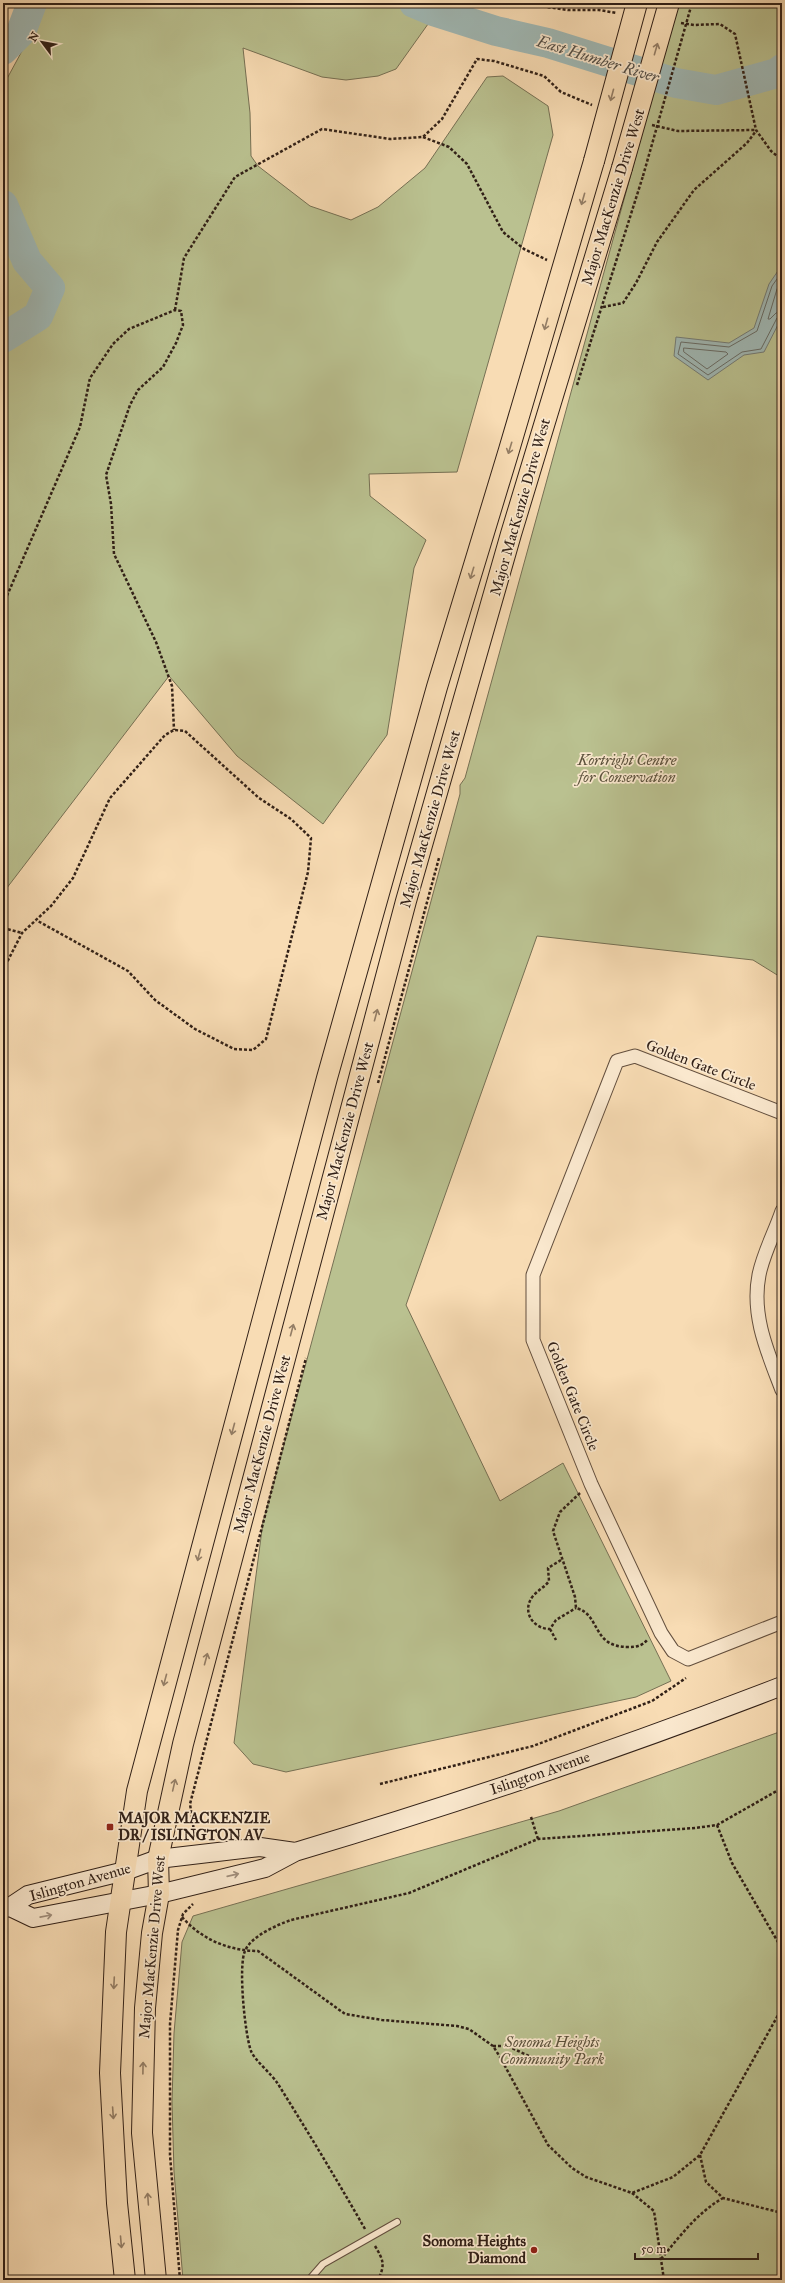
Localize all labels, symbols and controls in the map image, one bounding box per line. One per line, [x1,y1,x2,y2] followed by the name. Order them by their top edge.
[22,22,62,62] north arrow
[26,29,42,44] text: N
[534,31,663,87] water label: East Humber River
[653,43,660,56] one-way arrow
[608,88,615,101] one-way arrow
[578,106,649,288] street label: Major MacKenzie Drive West
[579,192,586,205] one-way arrow
[542,317,549,330] one-way arrow
[486,416,554,598] street label: Major MacKenzie Drive West
[506,442,513,455] one-way arrow
[468,566,475,579] one-way arrow
[396,728,464,910] street label: Major MacKenzie Drive West
[573,751,677,786] park label: Kortright Centre for Conservation
[372,1009,380,1022] one-way arrow
[643,1036,759,1094] street label: Golden Gate Circle
[313,1039,378,1222] street label: Major MacKenzie Drive West
[289,1324,296,1337] one-way arrow
[543,1339,603,1453] street label: Golden Gate Circle
[230,1352,295,1535] street label: Major MacKenzie Drive West
[229,1423,236,1436] one-way arrow
[195,1548,202,1561] one-way arrow
[202,1653,210,1666] one-way arrow
[161,1674,169,1687] one-way arrow
[488,1747,592,1799] street label: Islington Avenue
[171,1779,178,1792] one-way arrow
[118,1809,270,1844] place label: MAJOR MACKENZIE DR / ISLINGTON AV
[105,1822,115,1832] marker: MAJOR MACKENZIE DR / ISLINGTON AV
[135,1854,169,2039] street label: Major MacKenzie Drive West
[27,1859,133,1905] street label: Islington Avenue
[226,1871,239,1879] one-way arrow
[40,1911,53,1919] one-way arrow
[110,1976,117,1989] one-way arrow
[500,2033,605,2068] park label: Sonoma Heights Community Park
[139,2062,147,2075] one-way arrow
[109,2106,116,2119] one-way arrow
[144,2193,152,2206] one-way arrow
[423,2232,527,2267] place label: Sonoma Heights Diamond
[635,2235,758,2261] scale bar
[117,2236,124,2249] one-way arrow
[641,2242,666,2256] text: 50 m
[529,2245,539,2255] marker: Sonoma Heights Diamond

